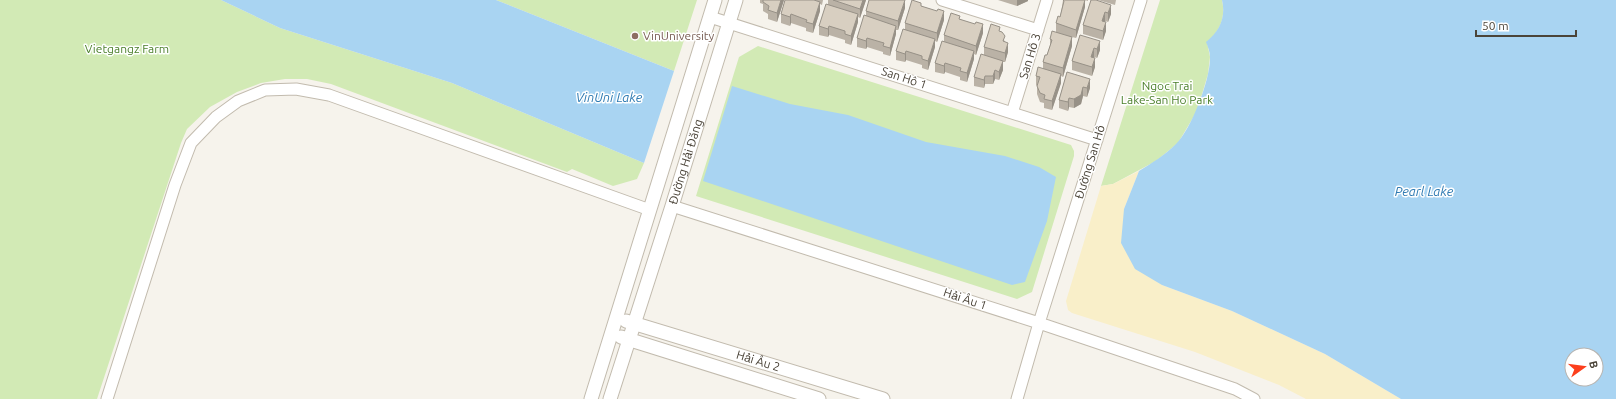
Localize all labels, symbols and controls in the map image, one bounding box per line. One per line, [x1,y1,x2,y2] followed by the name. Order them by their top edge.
[1476,12,1576,38] scale bar
[1482,19,1509,32] text: 50 m
[643,29,715,42] place label: VinUniversity
[630,31,640,41] marker: VinUniversity
[1016,31,1043,80] street label: San Hô 3
[85,42,169,55] park label: Vietgangz Farm
[880,64,928,91] street label: San Hô 1
[1121,79,1213,106] park label: Ngoc Trai Lake-San Ho Park
[576,90,643,104] water label: VinUni Lake
[666,117,705,206] street label: Đường Hải Đăng
[1072,123,1107,200] street label: Đường San Hô
[1395,184,1454,198] water label: Pearl Lake
[942,285,989,312] street label: Hải Âu 1
[1564,347,1604,387] north arrow
[735,348,782,373] street label: Hải Âu 2
[1587,360,1600,370] text: B

